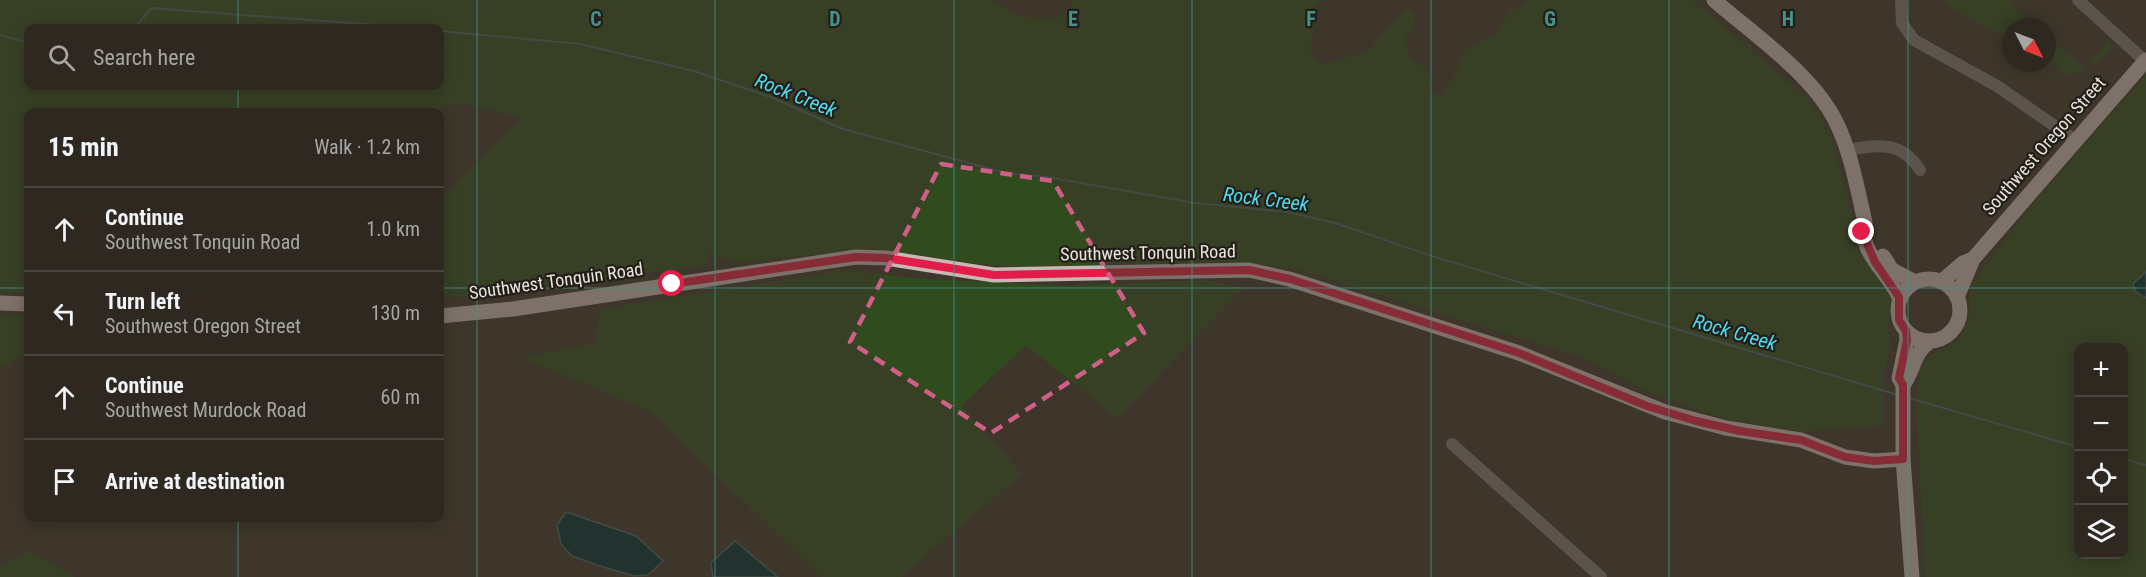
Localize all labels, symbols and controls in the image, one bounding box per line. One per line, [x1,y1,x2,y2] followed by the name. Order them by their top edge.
[590,7,602,31] text: C
[829,7,841,31] text: D
[1068,7,1078,31] text: E
[1306,7,1316,31] text: F
[1544,7,1556,31] text: G
[1782,7,1794,31] text: H
[2002,18,2056,72] north arrow
[24,24,444,90] search box
[45,41,78,74] icon: search
[93,45,195,70] text: Search here
[752,68,841,123] water label: Rock Creek
[1978,72,2109,219] street label: Southwest Oregon Street
[48,132,119,162] text: 15 min
[314,135,420,159] text: Walk · 1.2 km
[1222,182,1311,216] water label: Rock Creek
[105,205,184,230] text: Continue
[48,213,81,246] icon: ahead
[366,217,420,241] text: 1.0 km
[1848,218,1874,244] route end
[105,230,300,254] text: Southwest Tonquin Road
[1060,240,1236,265] street label: Southwest Tonquin Road
[468,258,644,303] street label: Southwest Tonquin Road
[658,270,684,296] route start
[105,289,180,314] text: Turn left
[48,297,81,330] icon: left
[371,301,420,325] text: 130 m
[1690,309,1781,356] water label: Rock Creek
[105,314,301,338] text: Southwest Oregon Street
[2074,343,2128,559] map controls
[2074,343,2128,397] button: +
[105,373,184,398] text: Continue
[48,381,81,414] icon: ahead
[381,385,420,409] text: 60 m
[2074,397,2128,451] button: −
[105,398,306,422] text: Southwest Murdock Road
[2074,451,2128,505] button: locate
[48,465,81,498] icon: arrive
[105,469,285,494] text: Arrive at destination
[2074,505,2128,559] button: layers

